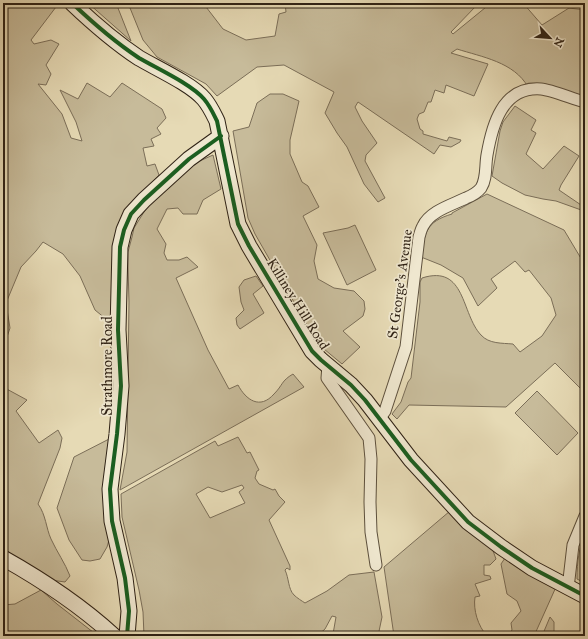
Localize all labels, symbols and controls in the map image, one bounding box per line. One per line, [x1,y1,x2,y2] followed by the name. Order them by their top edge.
[530,18,570,58] north arrow
[550,35,566,50] text: N
[384,228,416,340] street label: St George's Avenue
[263,255,333,353] street label: Killiney Hill Road
[99,316,116,416] street label: Strathmore Road

